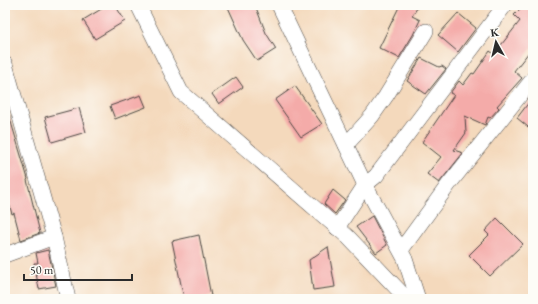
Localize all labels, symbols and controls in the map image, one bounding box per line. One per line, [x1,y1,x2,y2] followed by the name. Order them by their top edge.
[476,22,516,62] north arrow
[489,24,500,40] text: K
[24,256,132,282] scale bar
[30,262,54,278] text: 50 m

